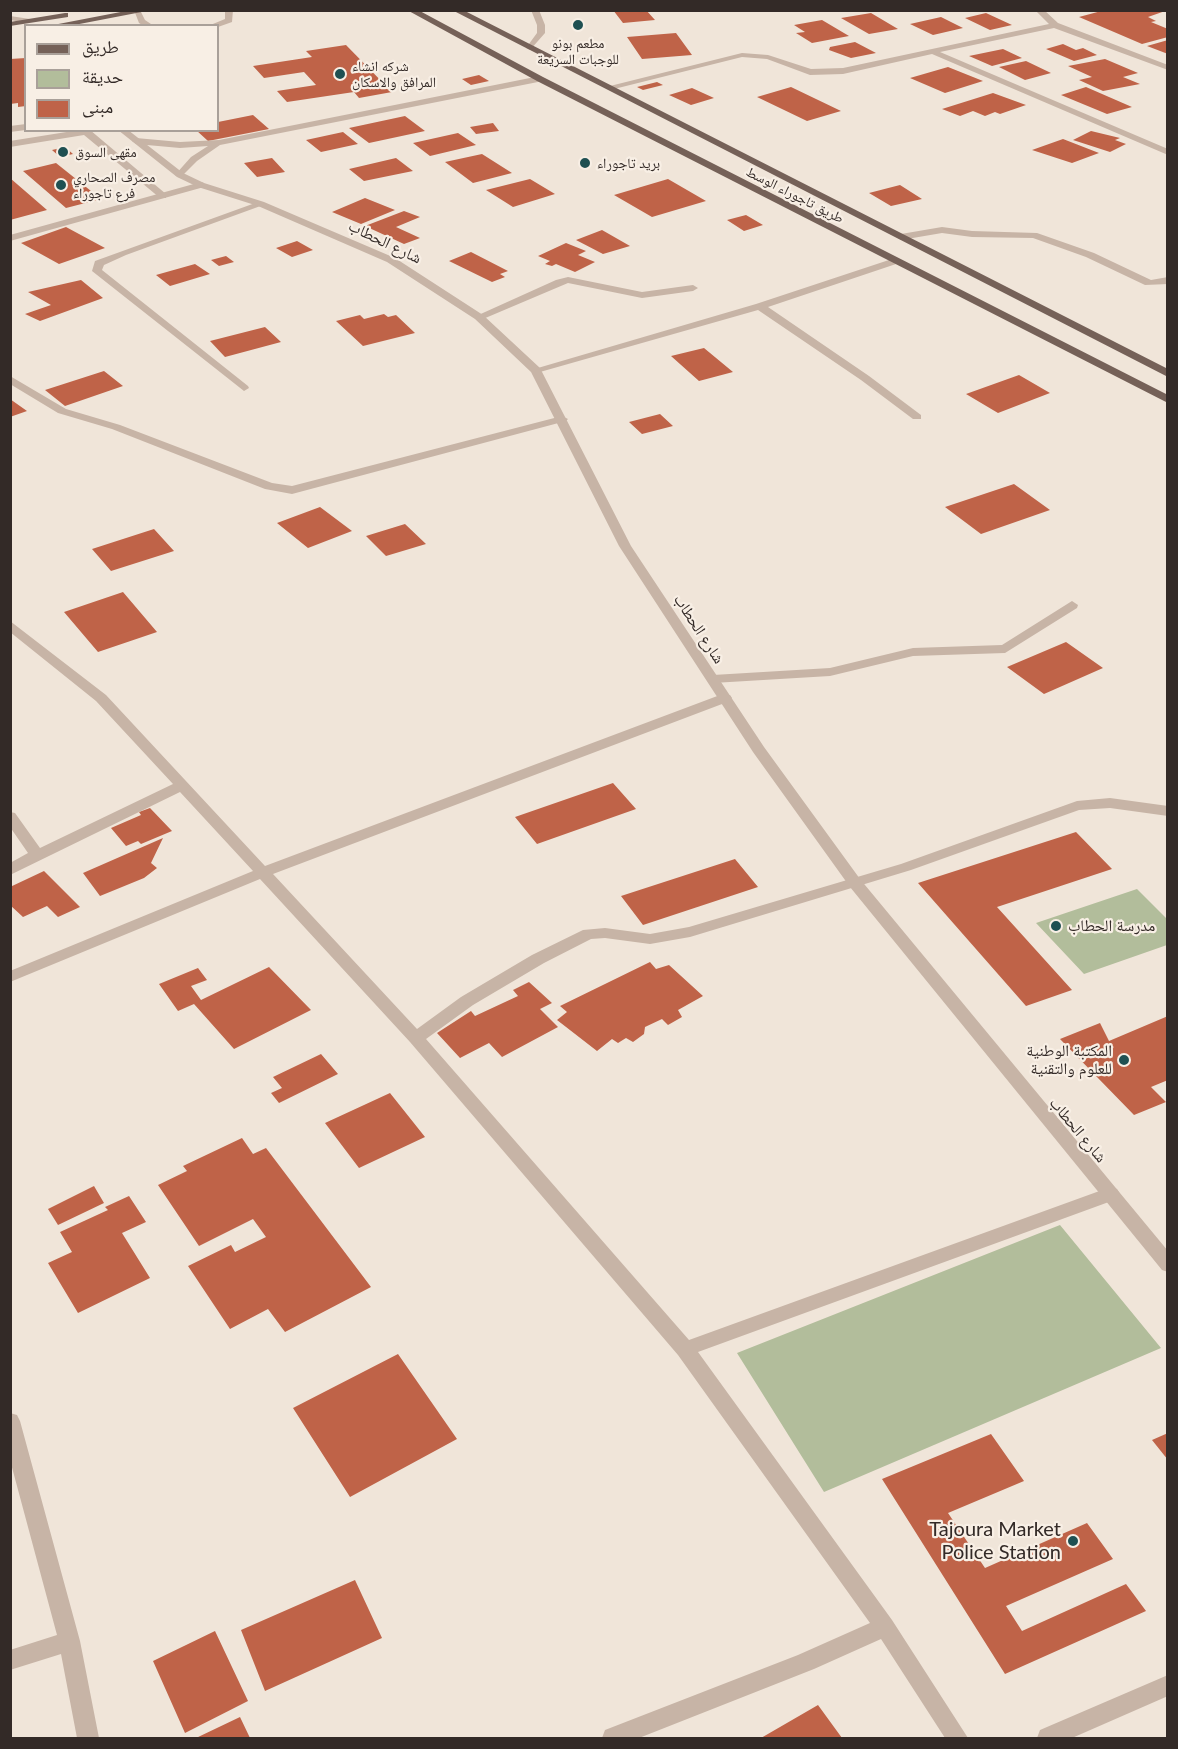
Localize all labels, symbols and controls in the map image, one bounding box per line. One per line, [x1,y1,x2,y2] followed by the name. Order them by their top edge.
[571,18,585,32] marker: مطعم بونو للوجبات السريعة
[24,24,219,132] legend
[82,35,119,57] text: طريق
[537,35,619,68] place label: مطعم بونو للوجبات السريعة
[352,58,436,90] place label: شركه انشاء المرافق والاسكان
[82,65,123,87] text: حديقة
[333,67,347,81] marker: شركه انشاء المرافق والاسكان
[82,95,113,117] text: مبنى
[75,144,137,160] place label: مقهى السوق
[56,145,70,159] marker: مقهى السوق
[597,155,660,171] place label: بريد تاجوراء
[578,156,592,170] marker: بريد تاجوراء
[743,163,847,227] street label: طريق تاجوراء الوسط
[73,169,156,202] place label: مصرف الصحاري فرع تاجوراء
[54,178,68,192] marker: مصرف الصحاري فرع تاجوراء
[345,216,425,268] street label: شارع الحطاب
[669,591,729,667] street label: شارع الحطاب
[1068,916,1155,936] place label: مدرسة الحطاب
[1049,919,1063,933] marker: مدرسة الحطاب
[1026,1041,1112,1079] place label: المكتبة الوطنية للعلوم والتقنية
[1117,1053,1131,1067] marker: المكتبة الوطنية للعلوم والتقنية
[1045,1094,1111,1166] street label: شارع الحطاب
[929,1518,1061,1565] place label: Tajoura Market Police Station
[1066,1534,1080,1548] marker: Tajoura Market Police Station

